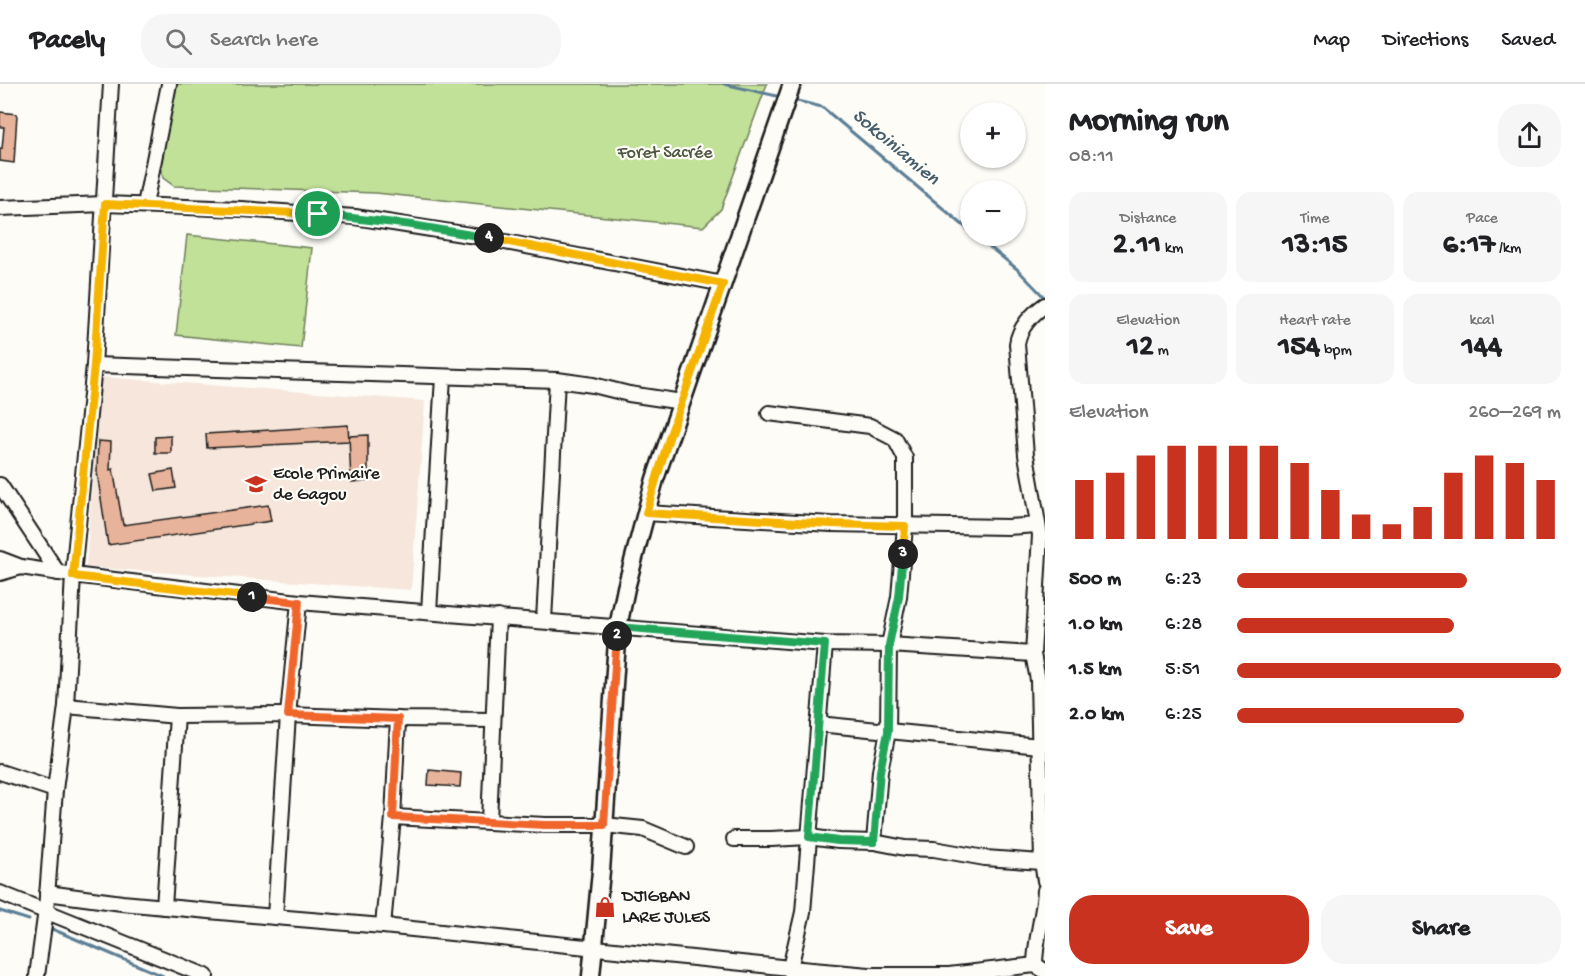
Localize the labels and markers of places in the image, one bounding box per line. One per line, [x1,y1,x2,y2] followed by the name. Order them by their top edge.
[292,188,343,239] pin
[474,223,504,253] pin: 4
[273,464,380,506] place label: Ecole Primaire de Gagou
[244,472,268,496] school or university icon: Ecole Primaire de Gagou
[888,539,918,569] pin: 3
[237,582,267,612] pin: 1
[602,621,632,651] pin: 2
[621,887,711,929] place label: DJIGBAN LARE JULES
[593,895,617,919] shop icon: DJIGBAN LARE JULES

